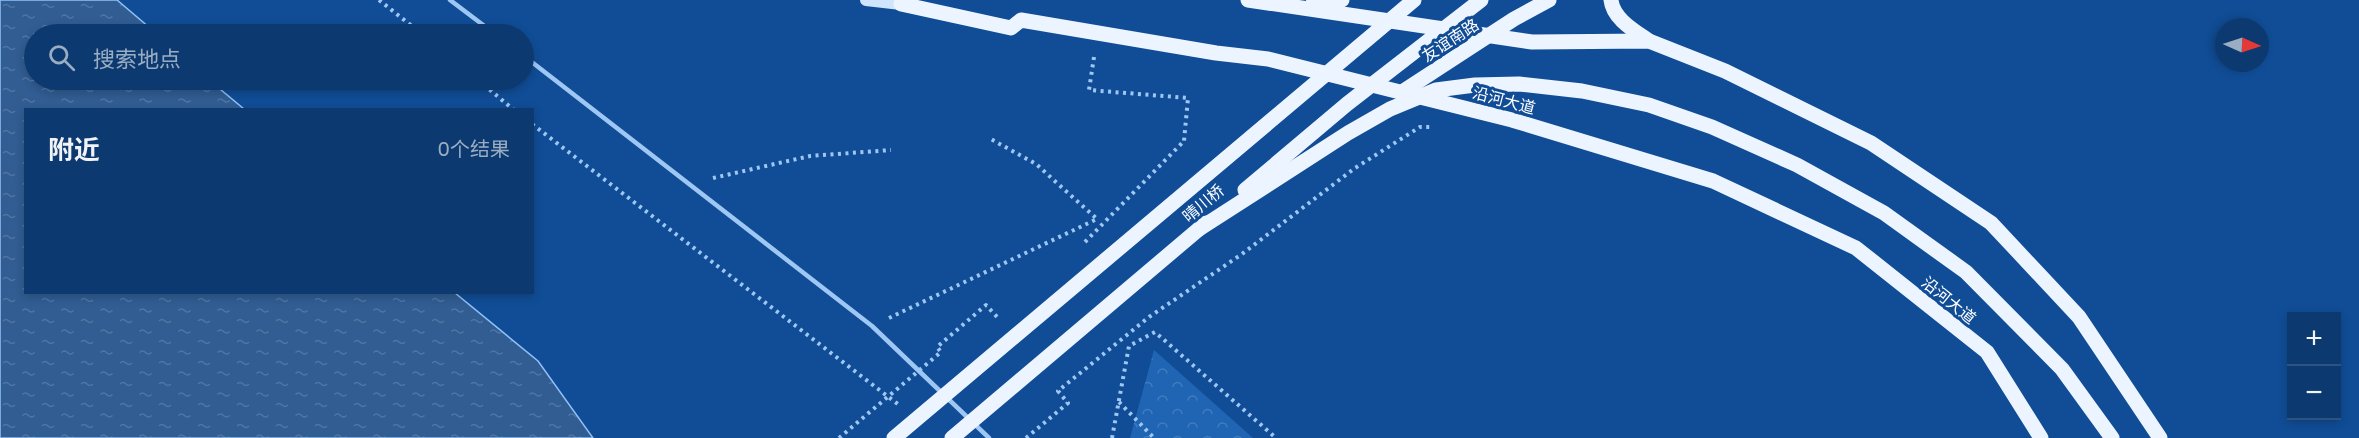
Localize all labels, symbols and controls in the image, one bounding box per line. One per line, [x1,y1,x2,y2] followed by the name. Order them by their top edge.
[1418,14,1482,66] street label: 友谊南路
[2215,18,2269,72] north arrow
[24,24,534,90] search box
[45,41,78,74] icon: search
[93,45,181,72] text: 搜索地点
[1470,82,1538,118] street label: 沿河大道
[48,134,100,165] text: 附近
[438,136,510,160] text: 0个结果
[1178,180,1228,226] street label: 晴川桥
[1918,272,1980,328] street label: 沿河大道
[2287,312,2341,420] map controls
[2287,312,2341,366] button: +
[2287,366,2341,420] button: −

